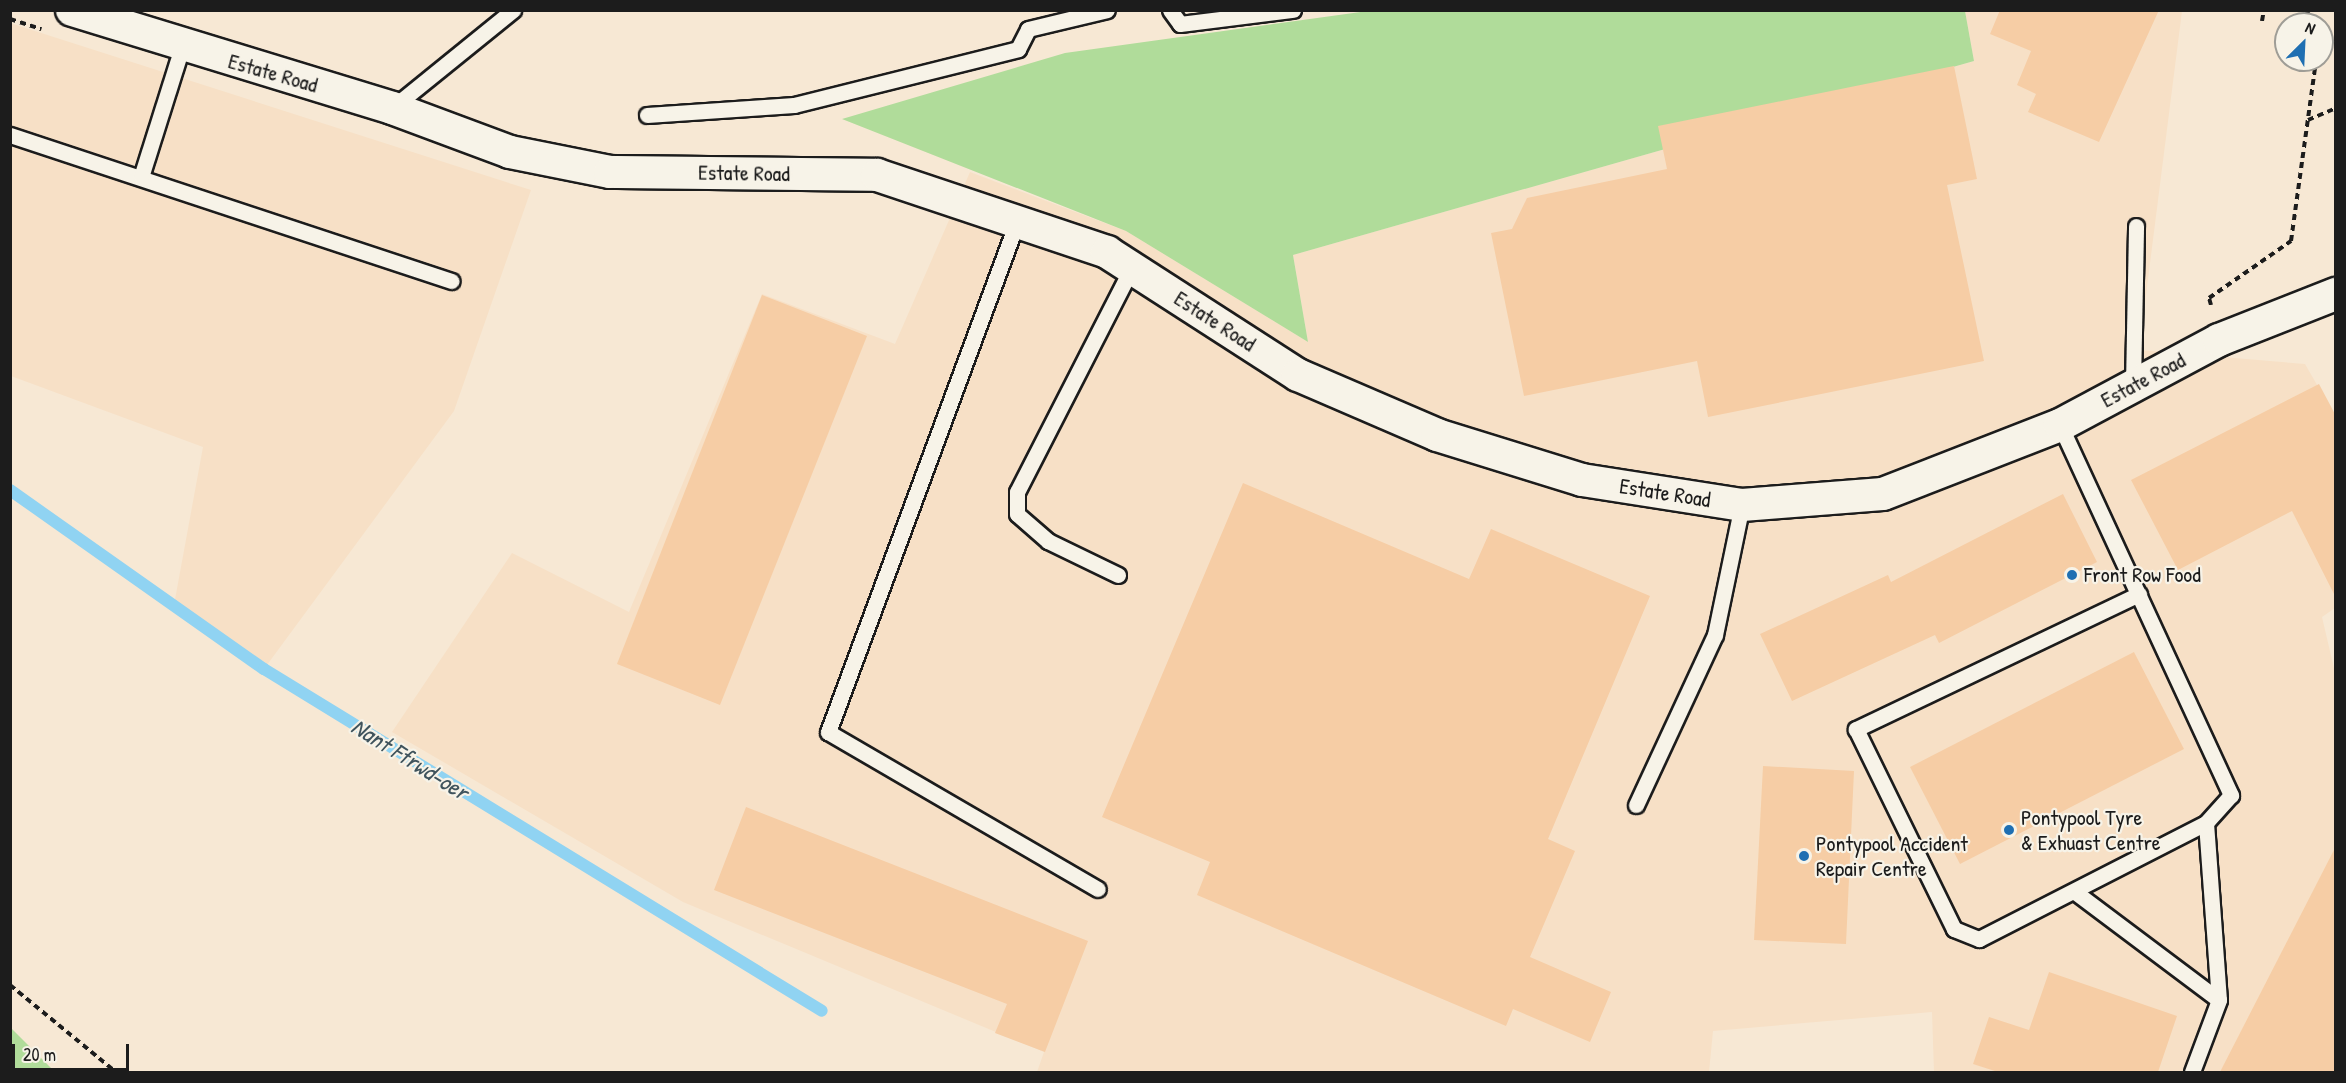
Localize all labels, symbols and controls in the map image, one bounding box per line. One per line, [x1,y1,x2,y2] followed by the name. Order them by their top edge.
[2274,12,2334,72] north arrow
[2302,16,2319,39] text: N
[225,48,321,98] street label: Estate Road
[698,159,790,187] street label: Estate Road
[1169,285,1261,357] street label: Estate Road
[2096,347,2190,413] street label: Estate Road
[1618,473,1712,513] street label: Estate Road
[2084,562,2201,588] place label: Front Row Food
[2065,568,2079,582] marker: Front Row Food
[346,712,474,806] water label: Nant Ffrwd-oer
[2021,804,2161,855] place label: Pontypool Tyre & Exhuast Centre
[2002,823,2016,837] marker: Pontypool Tyre & Exhuast Centre
[1816,830,1968,882] place label: Pontypool Accident Repair Centre
[1797,849,1811,863] marker: Pontypool Accident Repair Centre
[15,1032,132,1070] scale bar
[23,1042,56,1067] text: 20 m

